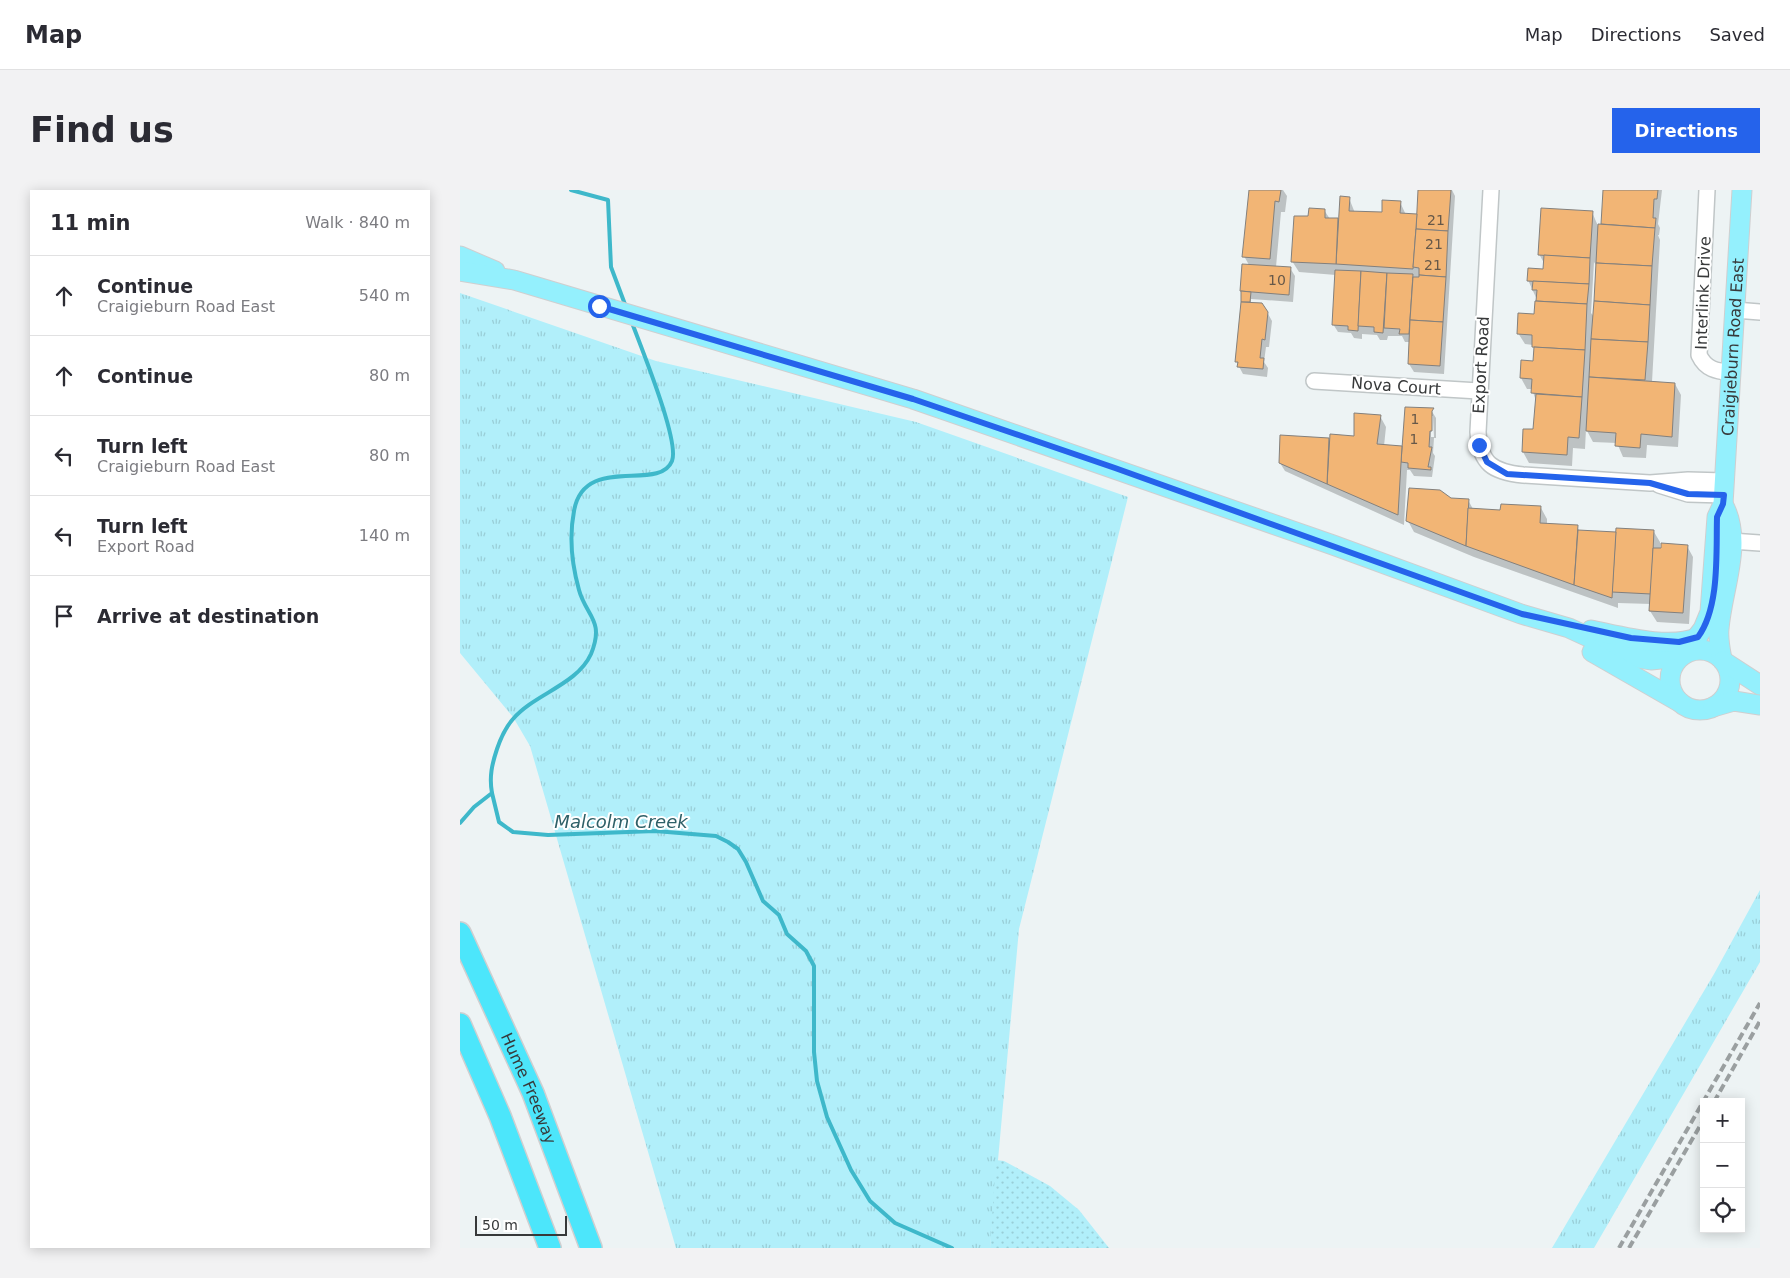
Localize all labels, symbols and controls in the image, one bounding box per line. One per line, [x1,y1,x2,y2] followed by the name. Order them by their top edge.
[25,21,82,49] text: Map
[1525,24,1563,45] text: Map
[1591,24,1681,45] text: Directions
[1709,24,1765,45] text: Saved
[1612,108,1760,153] button: Directions
[30,110,174,150] text: Find us
[50,211,131,235] text: 11 min
[1427,212,1445,228] house number: 21
[305,213,410,232] text: Walk · 840 m
[1425,236,1443,252] house number: 21
[1692,236,1714,350] street label: Interlink Drive
[1424,257,1442,273] house number: 21
[1718,258,1747,437] street label: Craigieburn Road East
[1268,272,1286,288] house number: 10
[97,275,193,297] text: Continue
[50,282,78,310] icon: ahead
[359,286,410,305] text: 540 m
[588,295,611,318] route start
[97,297,275,316] text: Craigieburn Road East
[1469,316,1493,414] street label: Export Road
[50,362,78,390] icon: ahead
[97,365,193,387] text: Continue
[369,366,410,385] text: 80 m
[1350,373,1442,399] street label: Nova Court
[1411,411,1419,427] house number: 1
[1410,431,1418,447] house number: 1
[1468,434,1491,457] route end
[97,435,188,457] text: Turn left
[50,442,78,470] icon: left
[369,446,410,465] text: 80 m
[97,457,275,476] text: Craigieburn Road East
[97,515,188,537] text: Turn left
[50,522,78,550] icon: left
[359,526,410,545] text: 140 m
[97,537,195,556] text: Export Road
[50,602,78,630] icon: arrive
[97,605,319,627] text: Arrive at destination
[554,811,689,832] water label: Malcolm Creek
[497,1030,561,1147] street label: Hume Freeway
[1700,1098,1745,1233] map controls
[1700,1098,1745,1143] button: +
[1700,1143,1745,1188] button: −
[1700,1188,1745,1233] button: locate
[475,1213,568,1236] scale bar
[482,1217,518,1233] text: 50 m

